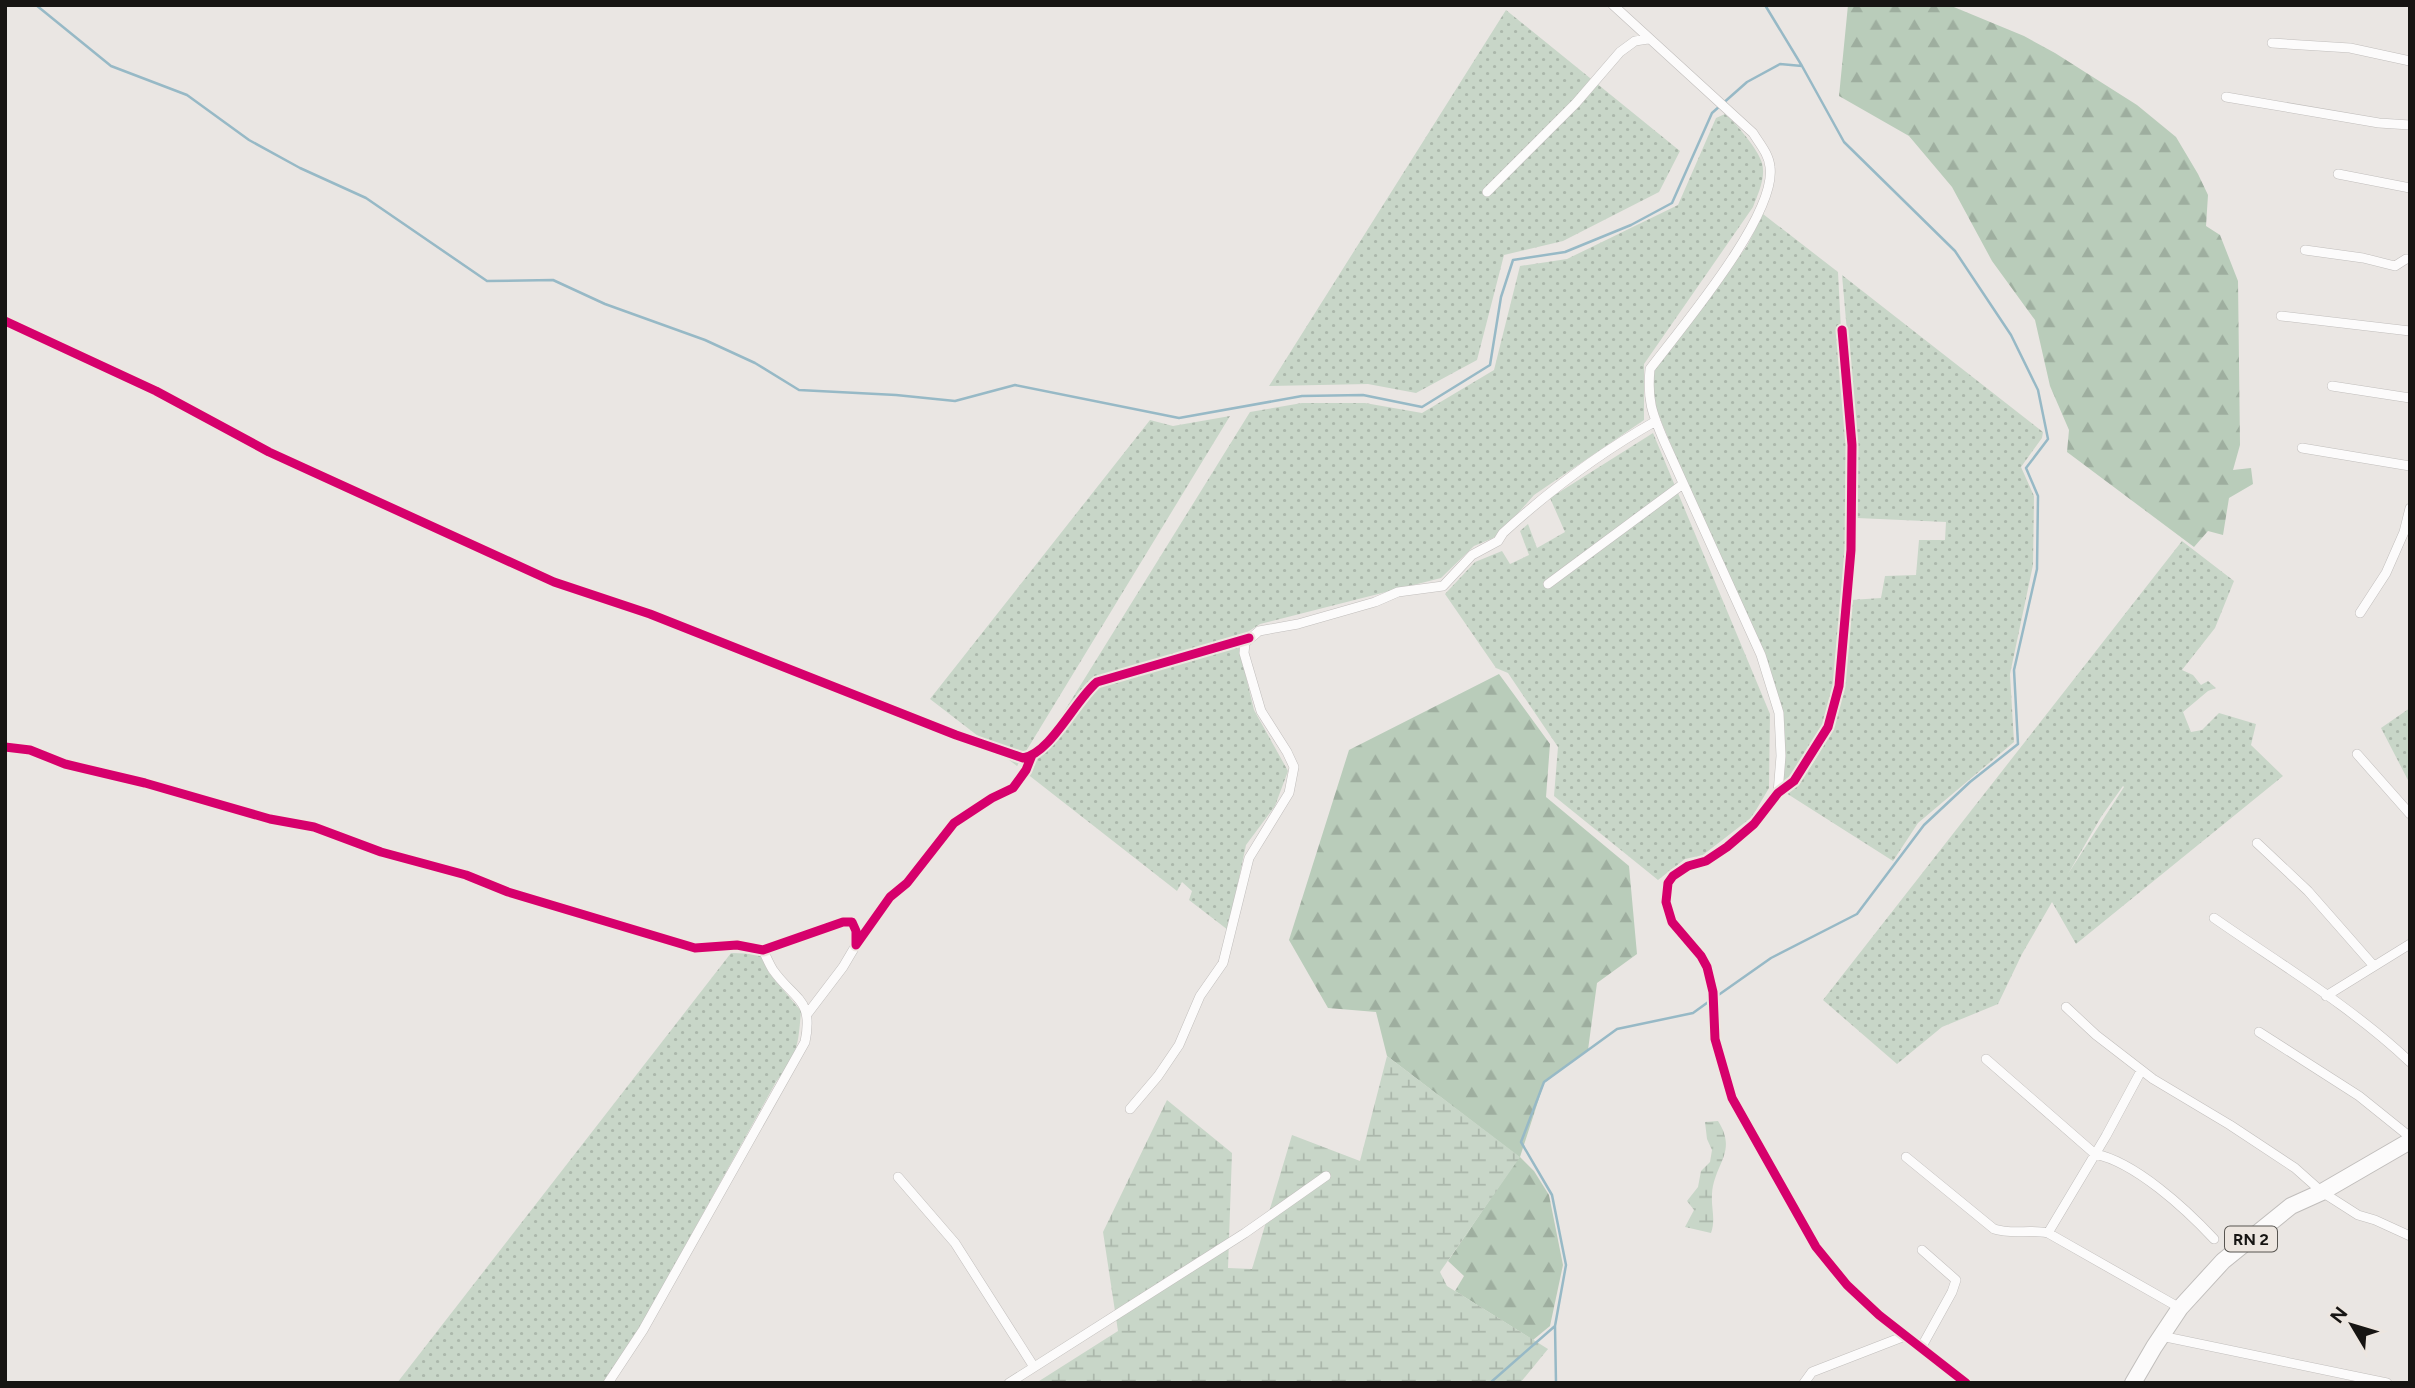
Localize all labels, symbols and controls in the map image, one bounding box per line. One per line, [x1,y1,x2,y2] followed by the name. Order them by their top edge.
[2225,1226,2277,1252] road number: RN 2
[2317,1290,2387,1360] north arrow
[2325,1302,2353,1328] text: N

